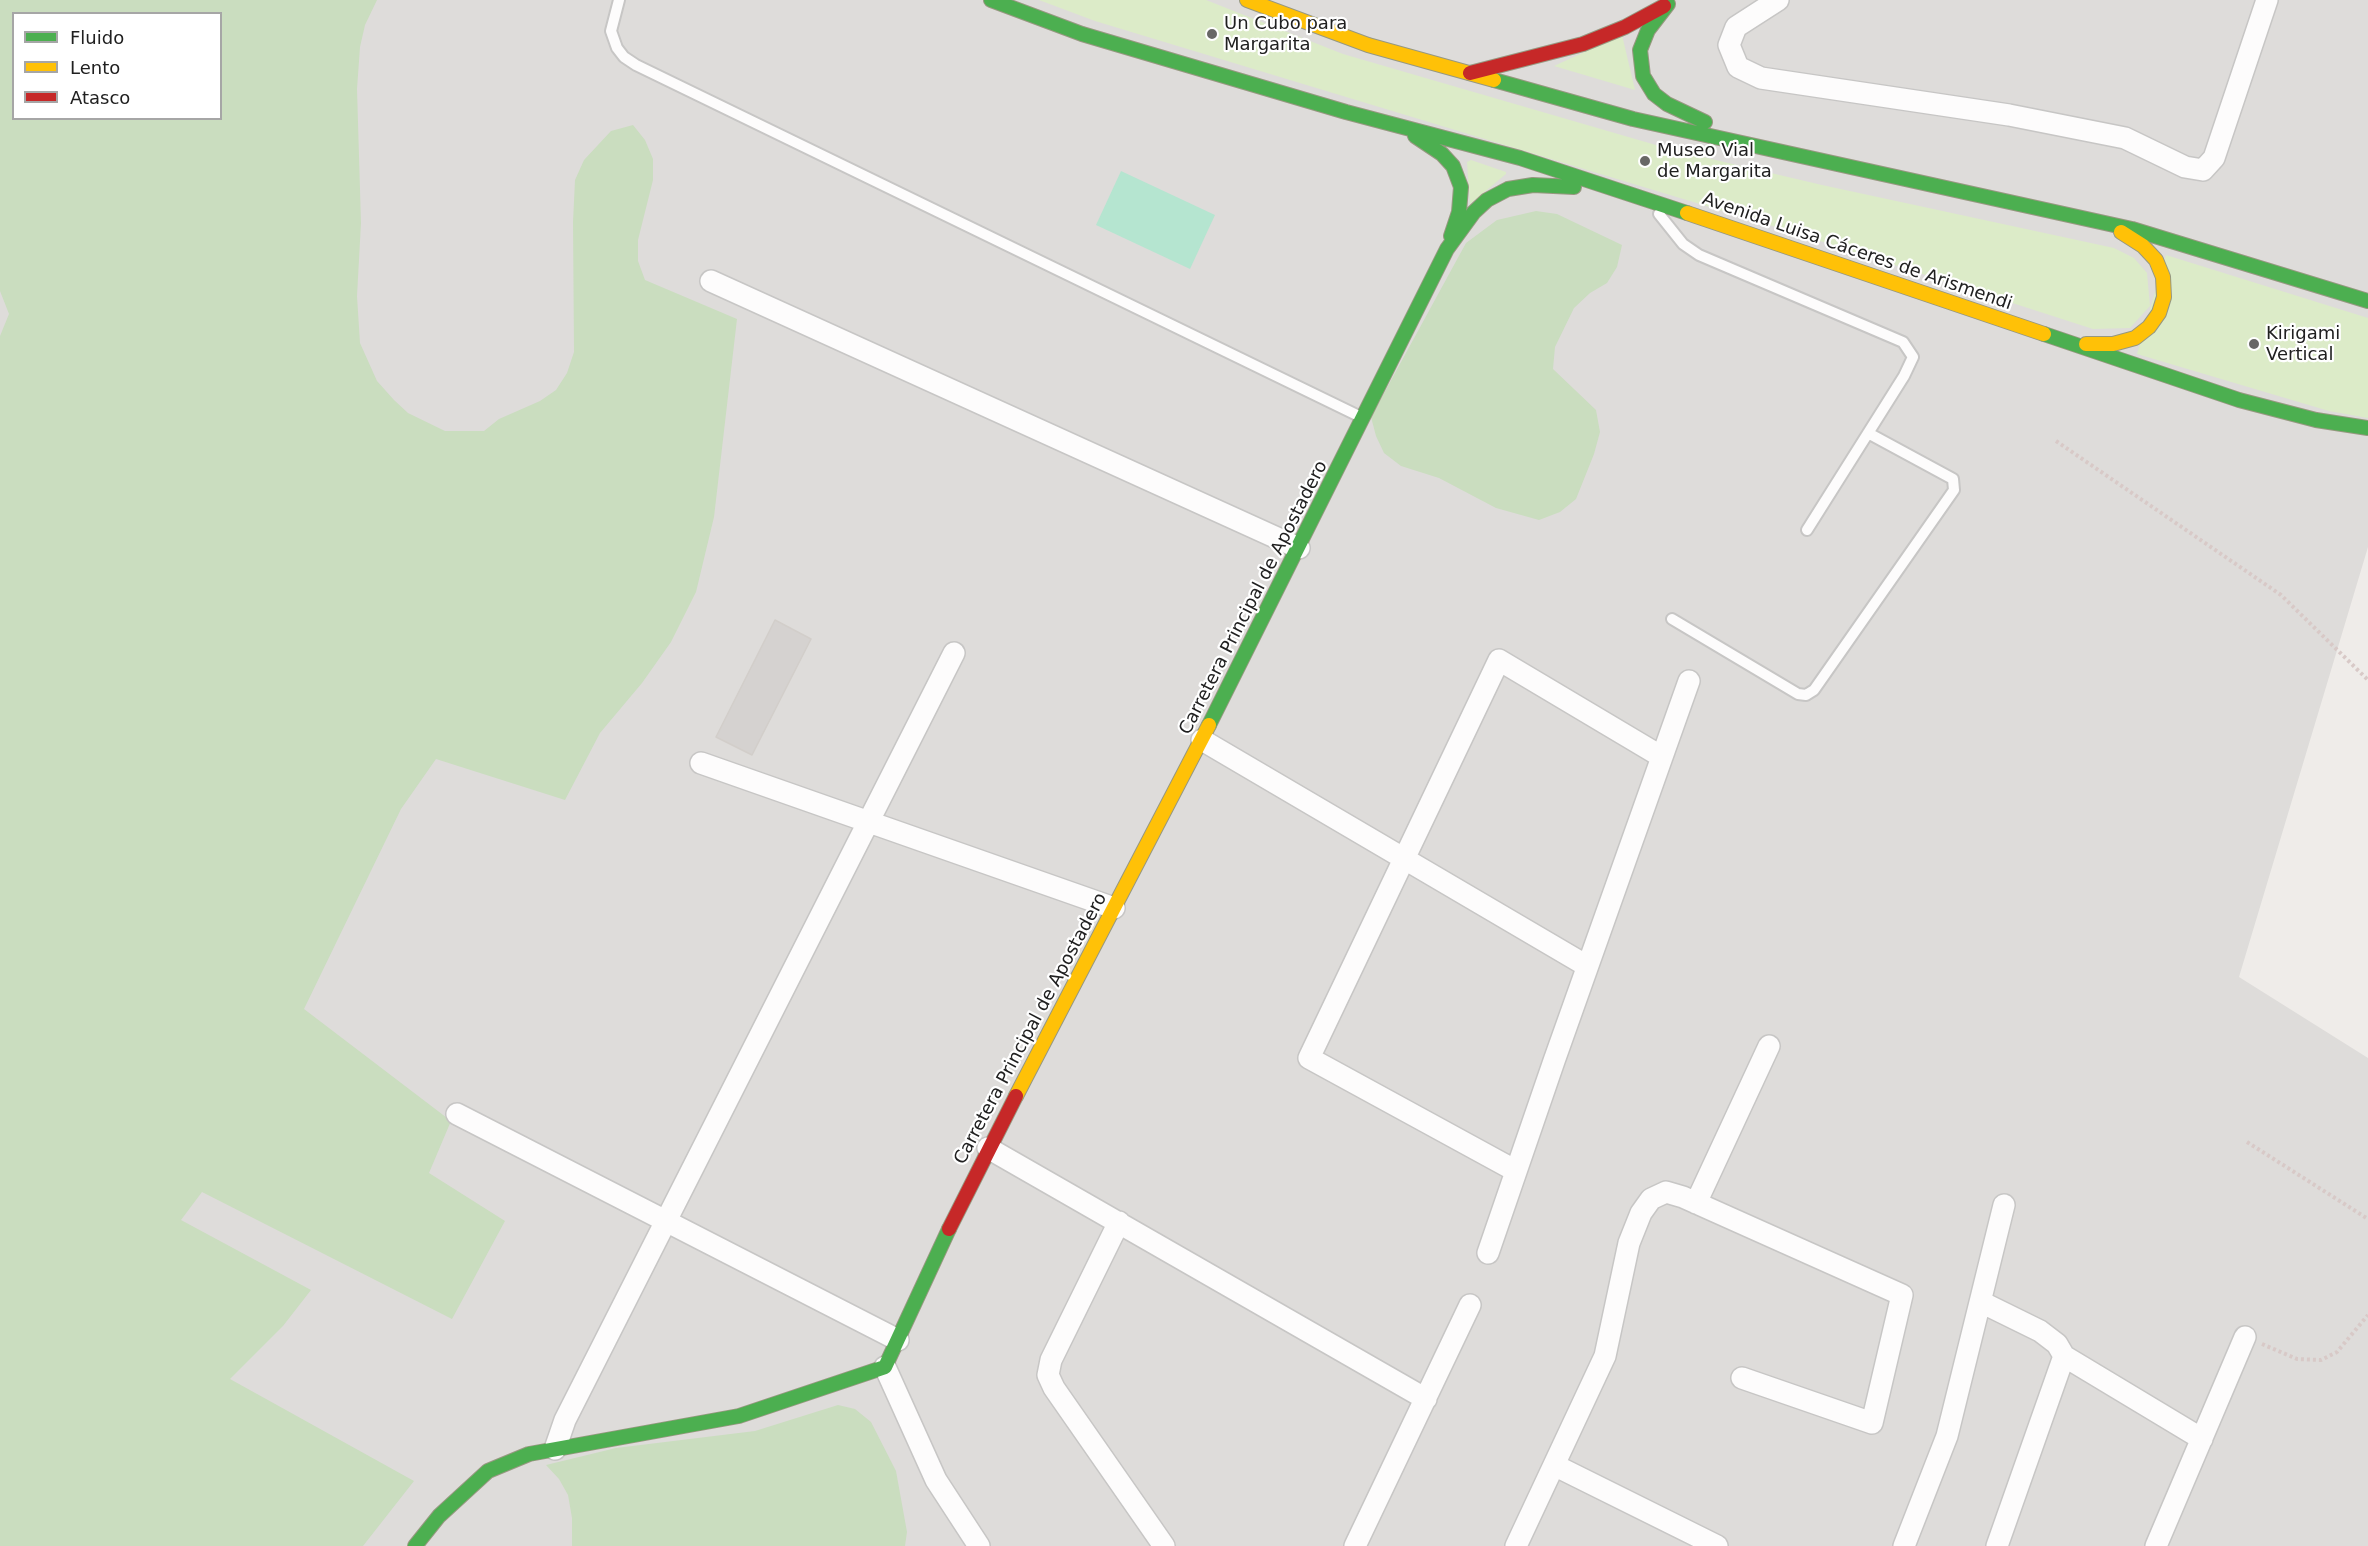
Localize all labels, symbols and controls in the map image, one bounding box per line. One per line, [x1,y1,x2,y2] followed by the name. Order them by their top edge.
[12,12,222,120] legend
[1224,13,1347,56] place label: Un Cubo para Margarita
[70,27,124,48] text: Fluido
[1205,27,1219,41] marker: Un Cubo para Margarita
[70,57,120,78] text: Lento
[70,87,130,108] text: Atasco
[1657,140,1772,182] place label: Museo Vial de Margarita
[1638,154,1652,168] marker: Museo Vial de Margarita
[1699,189,2015,315] street label: Avenida Luisa Cáceres de Arismendi
[2266,323,2340,366] place label: Kirigami Vertical
[2247,337,2261,351] marker: Kirigami Vertical
[1175,457,1333,739] street label: Carretera Principal de Apostadero
[950,890,1112,1168] street label: Carretera Principal de Apostadero

